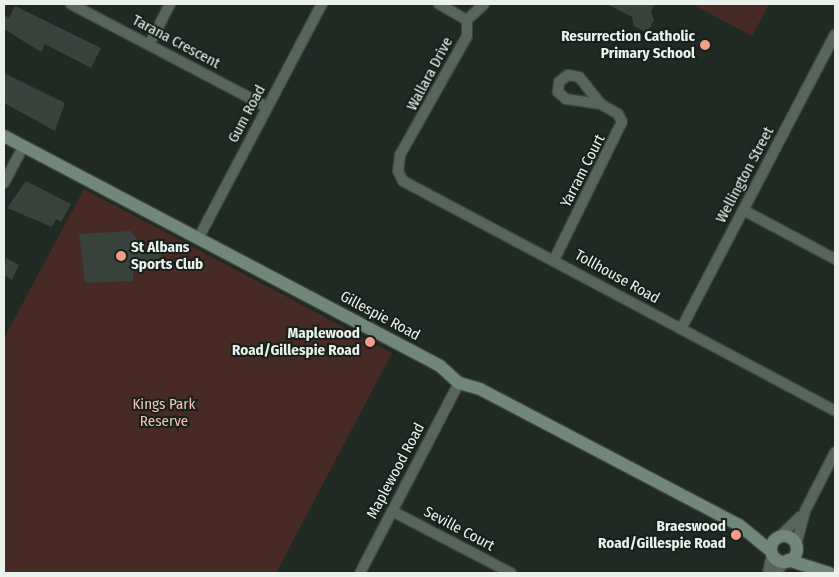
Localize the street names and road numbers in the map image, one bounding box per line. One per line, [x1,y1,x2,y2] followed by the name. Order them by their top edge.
[129,11,223,73] street label: Tarana Crescent
[403,34,457,114] street label: Wallara Drive
[224,82,270,146] street label: Gum Road
[712,124,778,226] street label: Wellington Street
[557,132,609,210] street label: Yarram Court
[572,246,662,308] street label: Tollhouse Road
[337,287,423,345] street label: Gillespie Road
[363,420,429,522] street label: Maplewood Road
[421,503,497,555] street label: Seville Court

